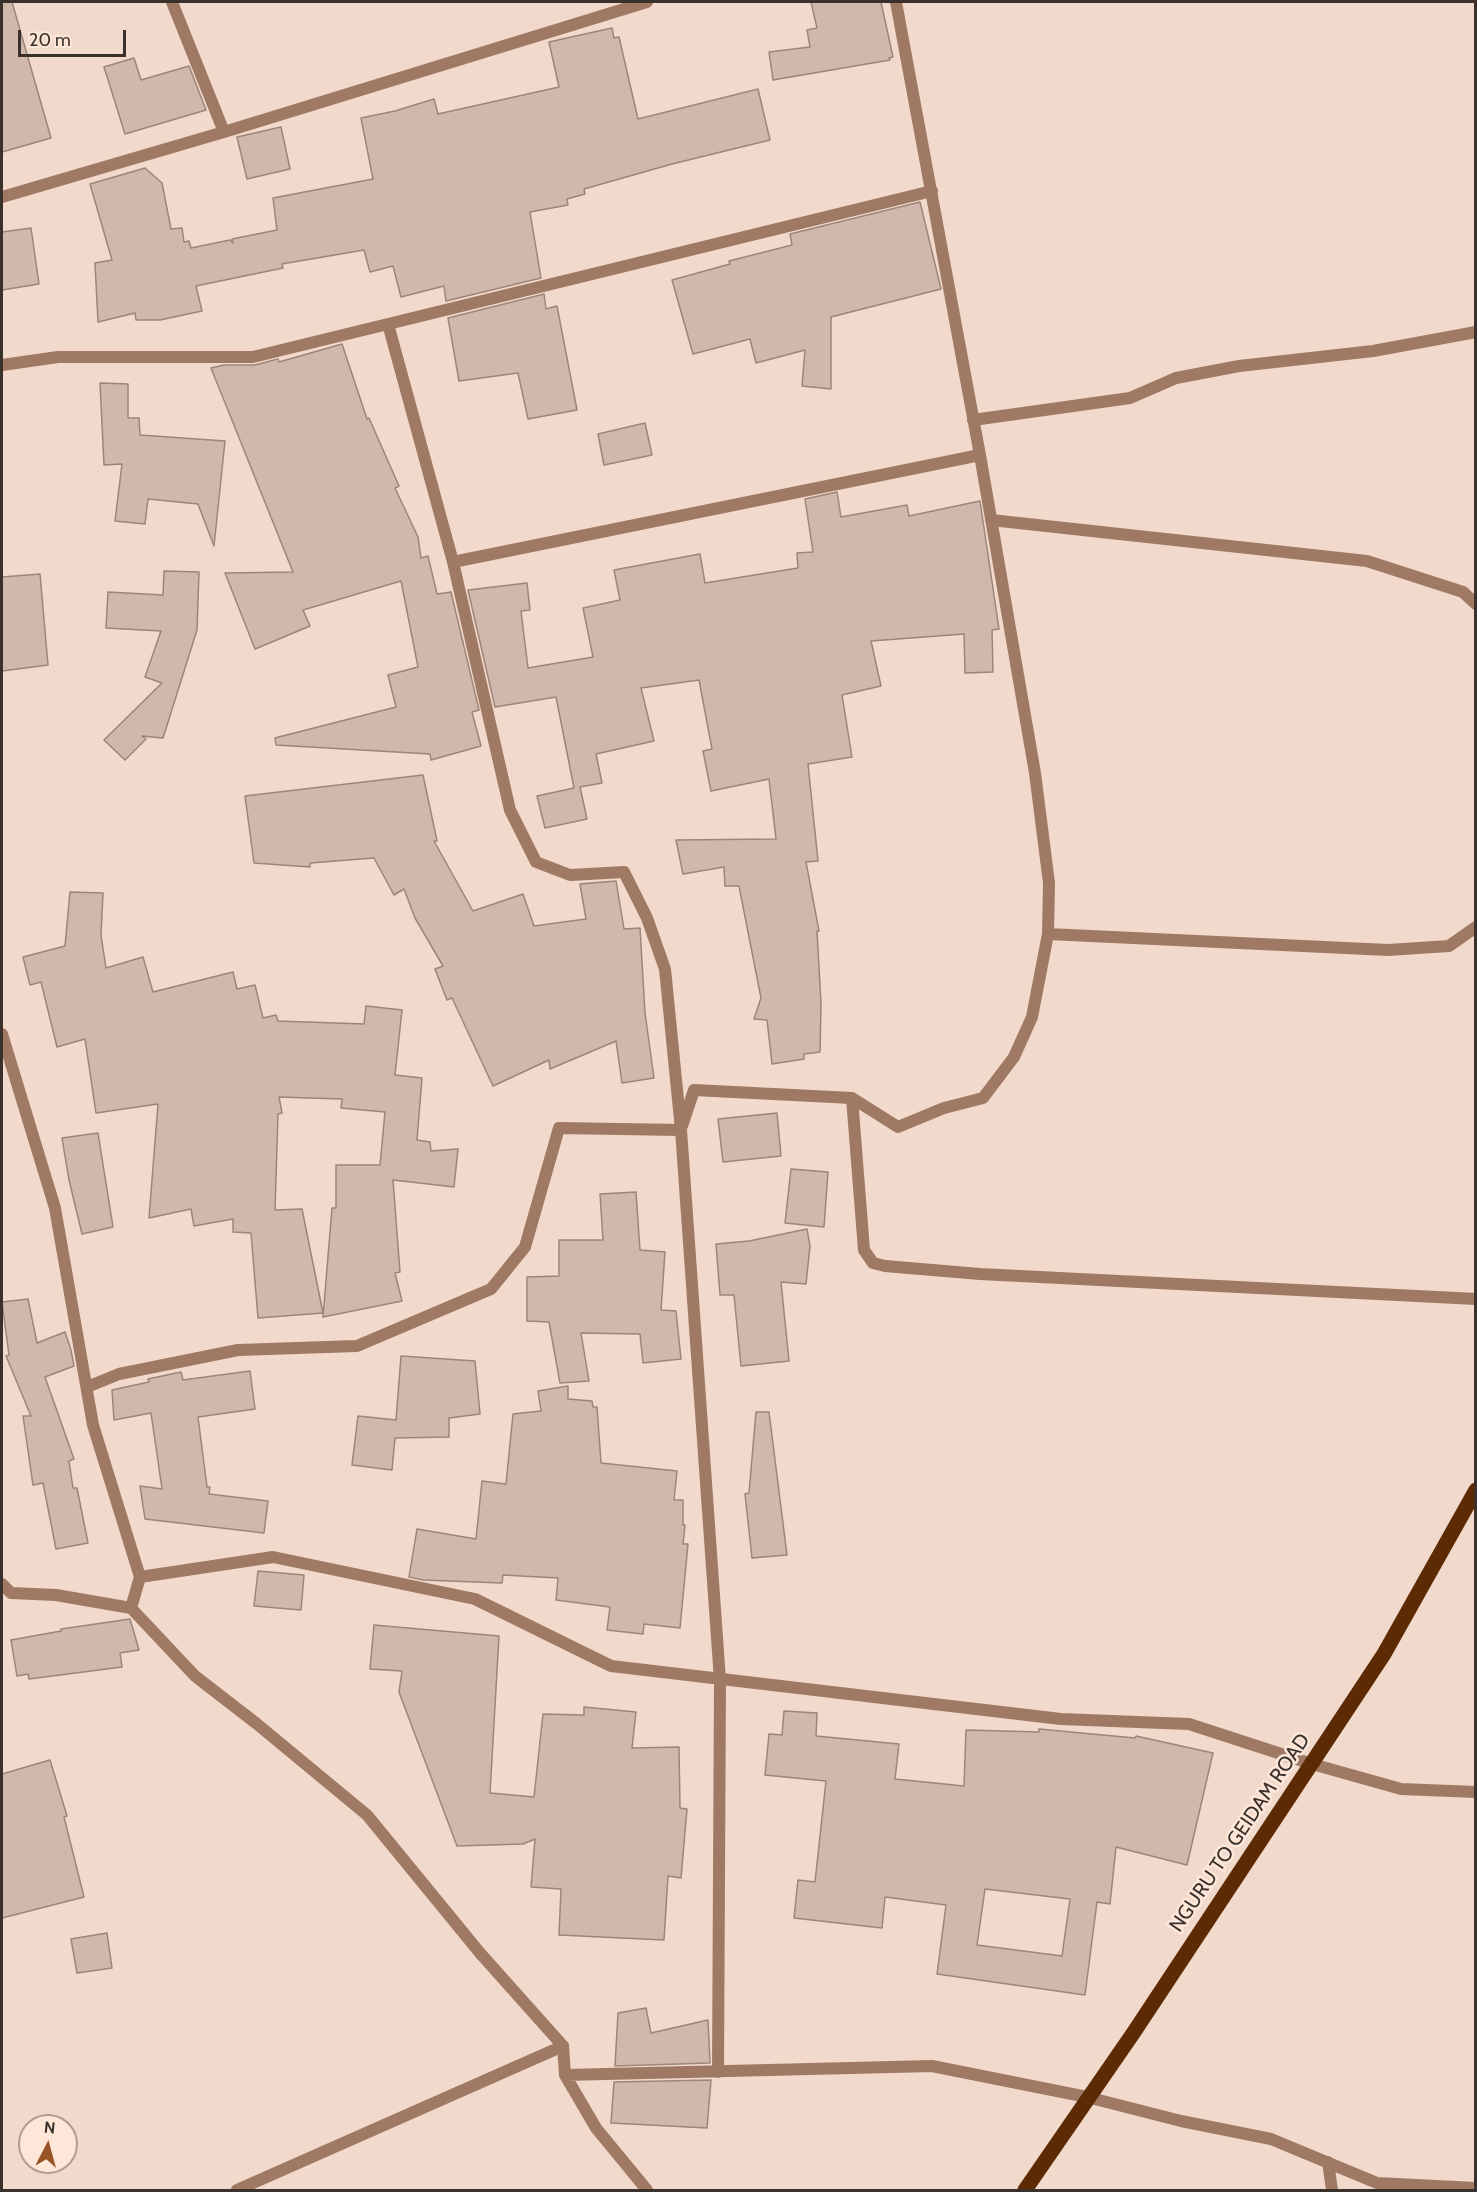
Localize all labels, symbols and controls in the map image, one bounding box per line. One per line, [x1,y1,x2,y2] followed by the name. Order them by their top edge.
[21,18,129,56] scale bar
[29,29,71,51] text: 20 m
[1165,1729,1315,1937] street label: NGURU TO GEIDAM ROAD
[18,2114,78,2174] north arrow
[43,2118,56,2138] text: N

